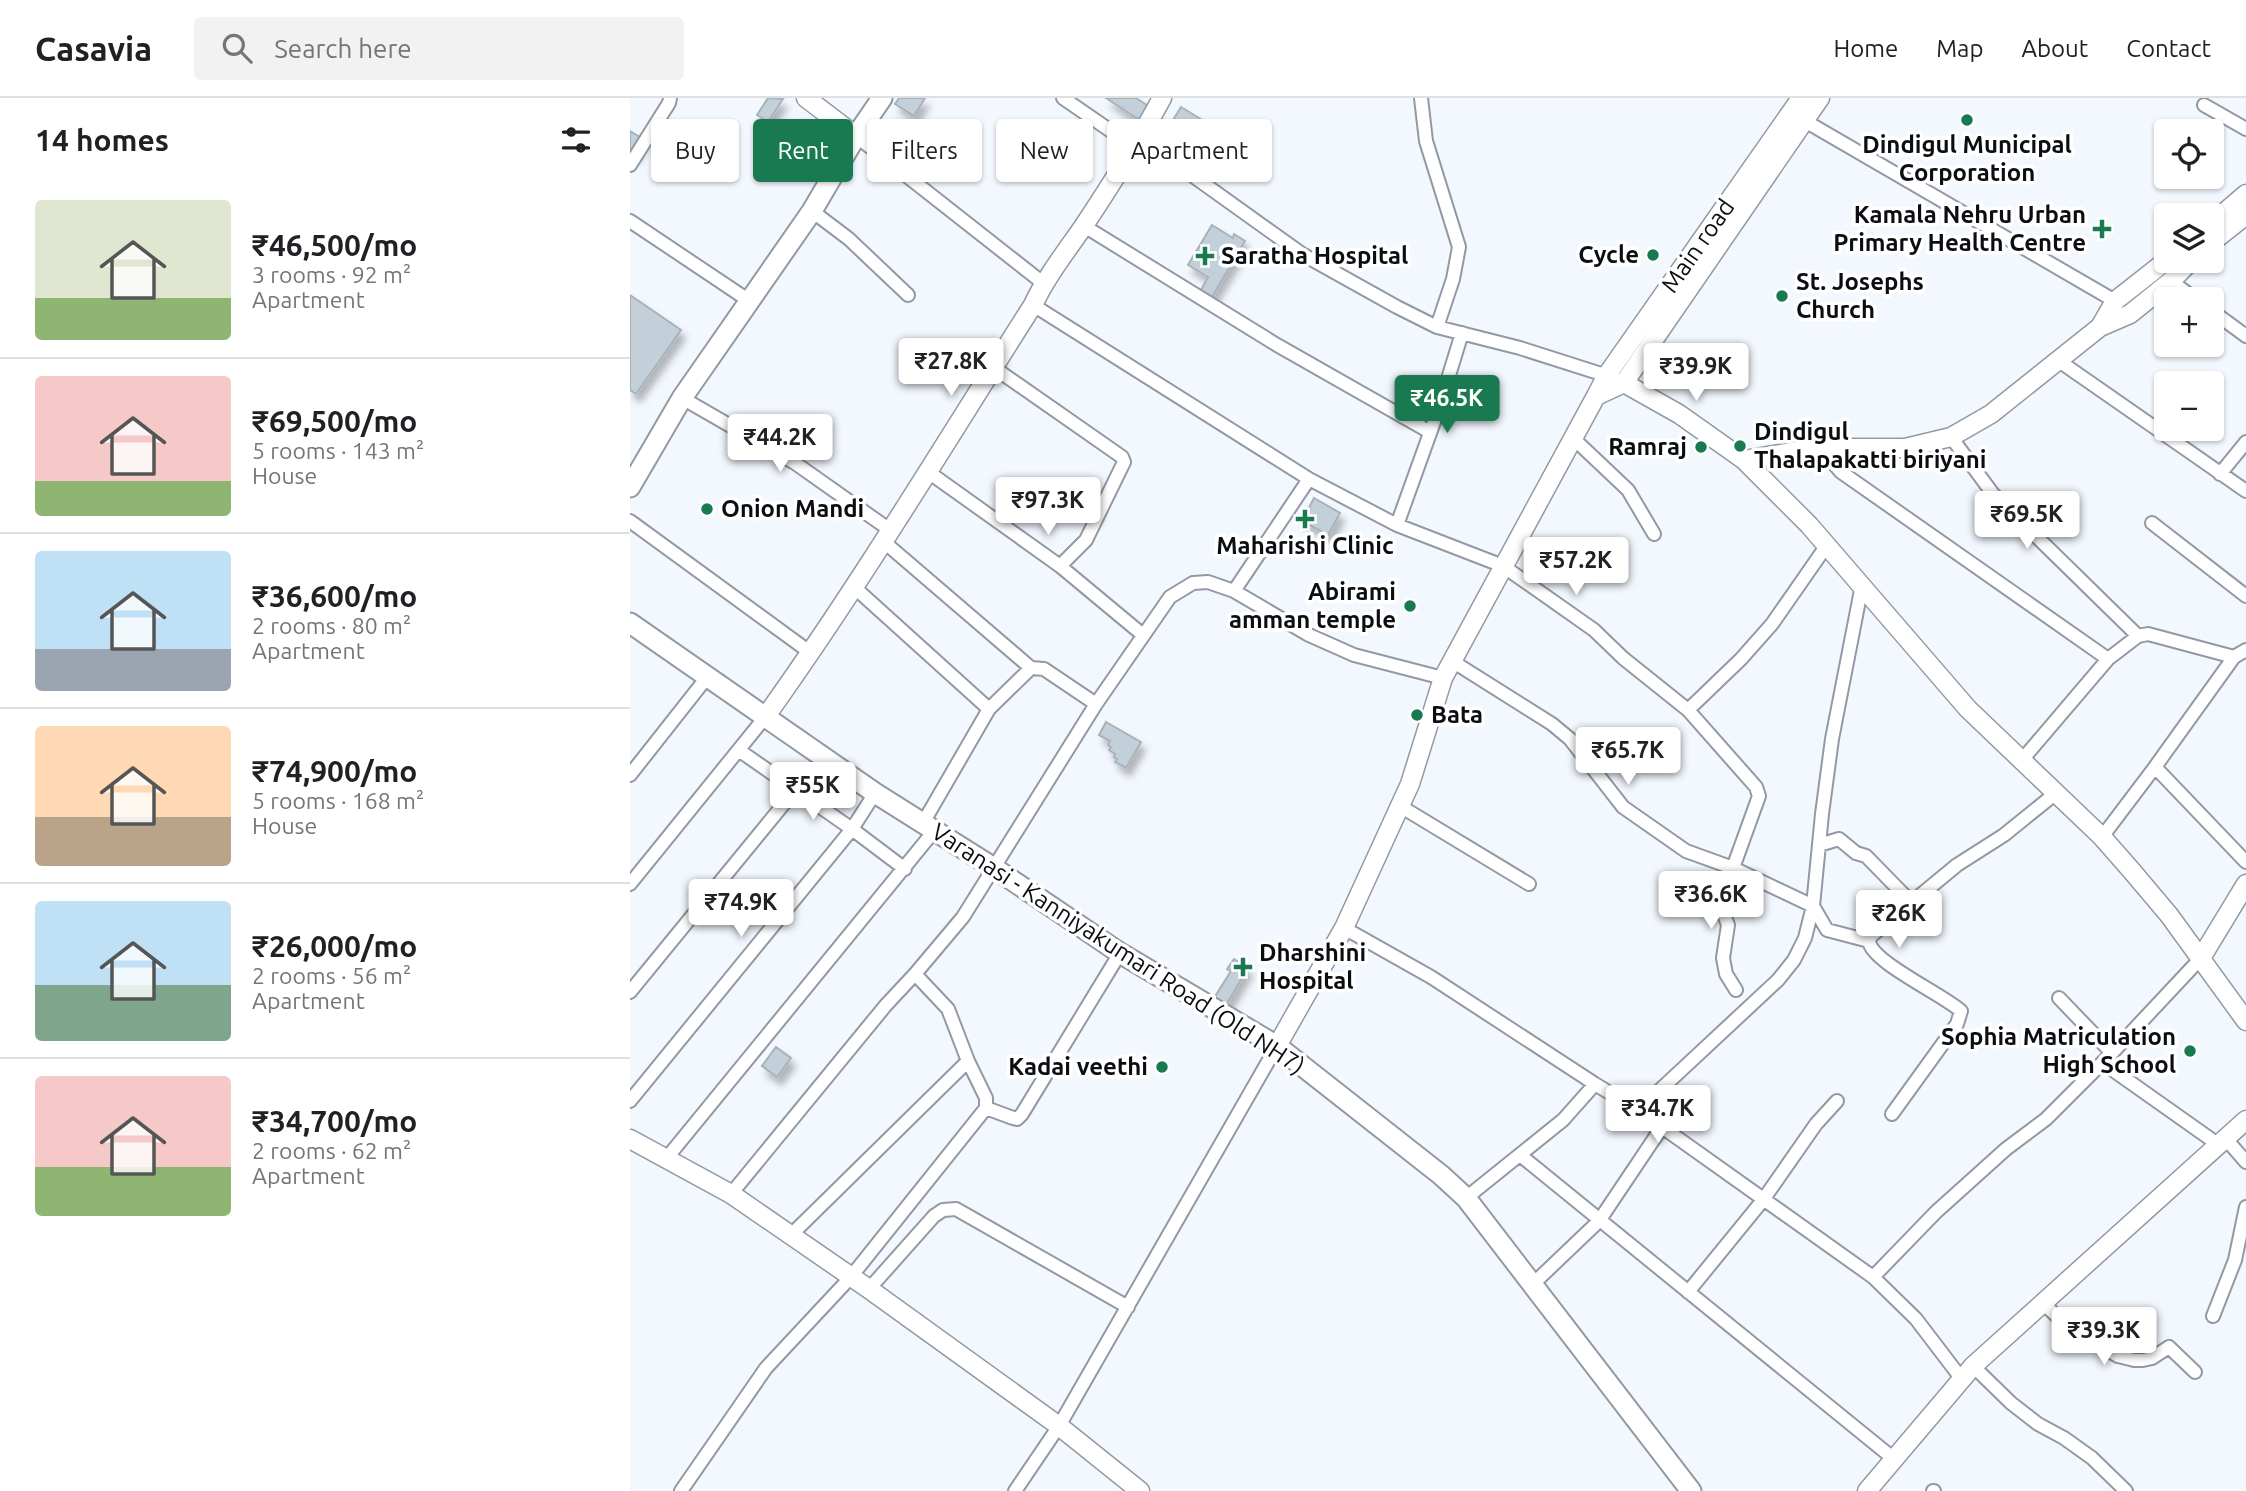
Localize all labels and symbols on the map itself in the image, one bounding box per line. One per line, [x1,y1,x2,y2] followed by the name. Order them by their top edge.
[1959,112,1975,128] marker: Dindigul Municipal Corporation
[1862,131,2072,186] place label: Dindigul Municipal Corporation
[1656,194,1740,298] street label: Main road
[1833,201,2086,256] place label: Kamala Nehru Urban Primary Health Centre
[2092,219,2112,239] marker: Kamala Nehru Urban Primary Health Centre
[1578,241,1639,268] place label: Cycle
[1221,242,1408,269] place label: Saratha Hospital
[1195,246,1215,266] marker: Saratha Hospital
[1645,247,1661,263] marker: Cycle
[1796,268,1924,323] place label: St. Josephs Church
[1774,288,1790,304] marker: St. Josephs Church
[894,338,1008,398] pin: ₹27.8K
[1639,344,1753,403] pin: ₹39.9K
[1390,376,1504,435] pin: ₹46.5K
[723,414,837,474] pin: ₹44.2K
[1754,418,1986,473] place label: Dindigul Thalapakatti biriyani
[1608,433,1687,460] place label: Ramraj
[1732,438,1748,454] marker: Dindigul Thalapakatti biriyani
[1693,439,1709,455] marker: Ramraj
[991,478,1105,537] pin: ₹97.3K
[1970,491,2084,551] pin: ₹69.5K
[721,495,864,522] place label: Onion Mandi
[699,501,715,517] marker: Onion Mandi
[1295,509,1315,529] marker: Maharishi Clinic
[1216,532,1394,559] place label: Maharishi Clinic
[1519,538,1633,597] pin: ₹57.2K
[1229,578,1396,633] place label: Abirami amman temple
[1402,598,1418,614] marker: Abirami amman temple
[1431,701,1483,728] place label: Bata
[1409,707,1425,723] marker: Bata
[1571,728,1685,787] pin: ₹65.7K
[772,762,854,822] pin: ₹55K
[927,818,1310,1080] street label: Varanasi - Kanniyakumari Road (Old NH7)
[1654,872,1768,931] pin: ₹36.6K
[684,880,798,939] pin: ₹74.9K
[1858,890,1940,950] pin: ₹26K
[1259,939,1366,994] place label: Dharshini Hospital
[1233,957,1253,977] marker: Dharshini Hospital
[1941,1023,2176,1078] place label: Sophia Matriculation High School
[2182,1043,2198,1059] marker: Sophia Matriculation High School
[1008,1053,1148,1080] place label: Kadai veethi
[1154,1059,1170,1075] marker: Kadai veethi
[1601,1086,1715,1145] pin: ₹34.7K
[2047,1308,2161,1367] pin: ₹39.3K

